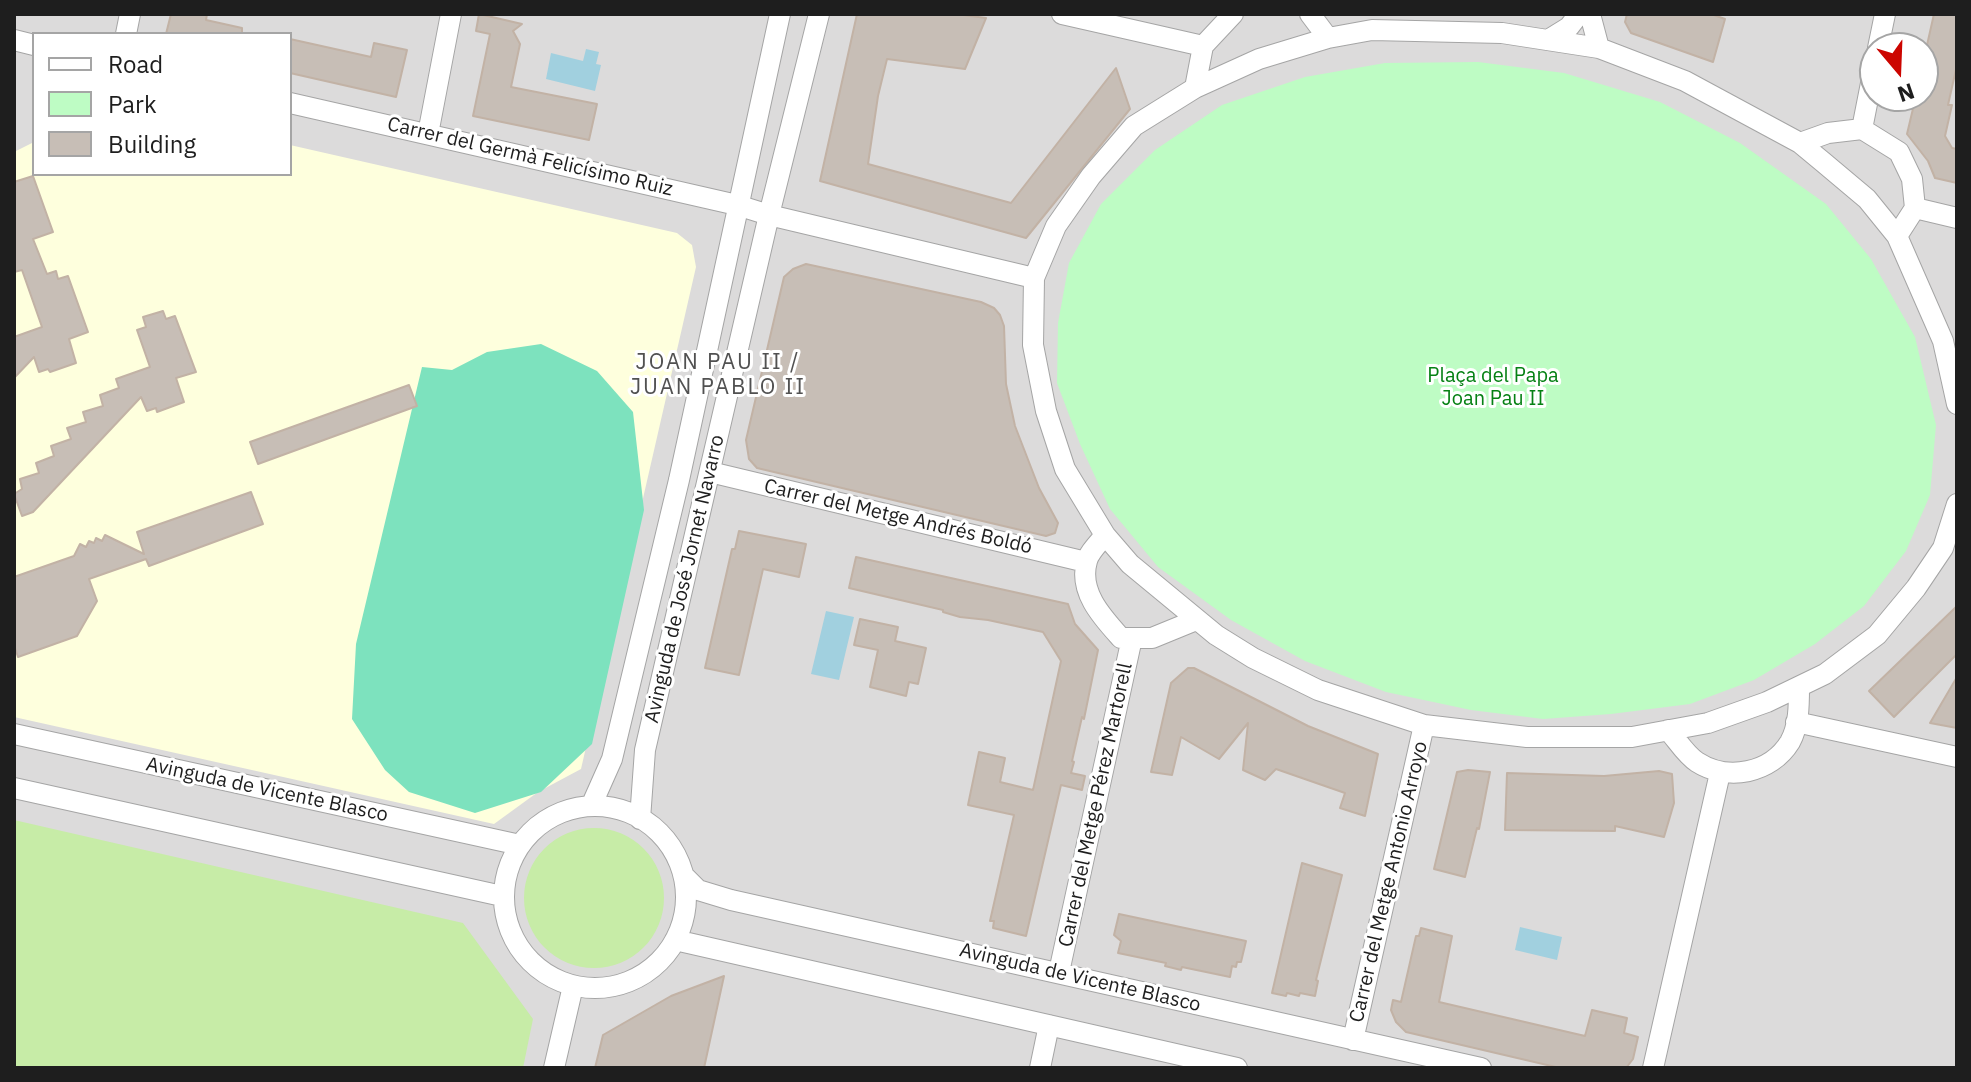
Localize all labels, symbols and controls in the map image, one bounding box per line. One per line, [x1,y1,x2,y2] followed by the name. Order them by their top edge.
[32,32,292,176] legend
[1859,32,1939,112] north arrow
[108,48,163,80] text: Road
[1894,77,1919,110] text: N
[108,88,157,120] text: Park
[385,112,675,202] street label: Carrer del Germà Felicísimo Ruiz
[108,128,196,160] text: Building
[630,350,806,402] district label: JOAN PAU II / JUAN PABLO II
[1427,364,1559,411] park label: Plaça del Papa Joan Pau II
[640,432,730,726] street label: Avinguda de José Jornet Navarro
[762,474,1034,560] street label: Carrer del Metge Andrés Boldó
[1054,661,1138,949] street label: Carrer del Metge Pérez Martorell
[1345,739,1433,1025] street label: Carrer del Metge Antonio Arroyo
[144,753,390,827] street label: Avinguda de Vicente Blasco
[957,939,1203,1017] street label: Avinguda de Vicente Blasco

